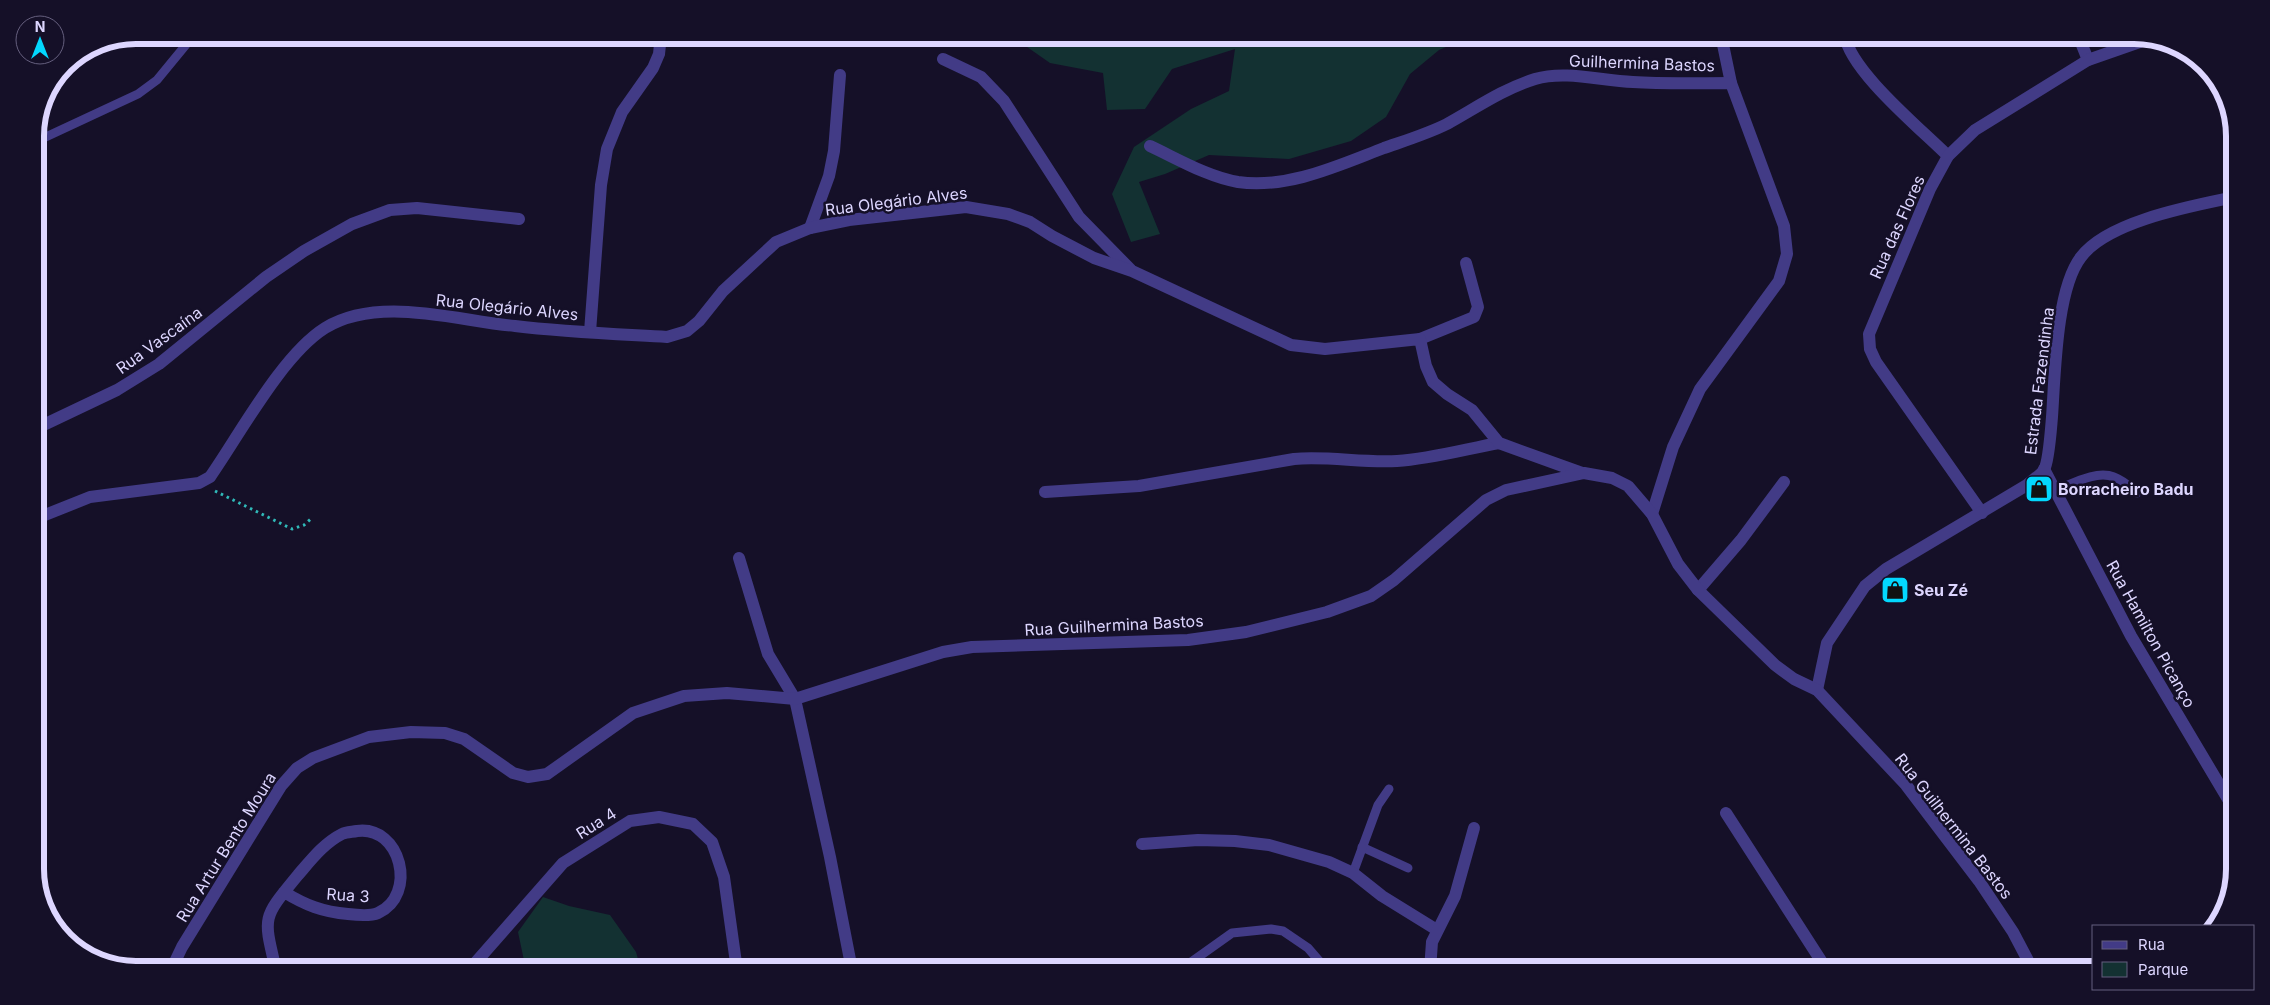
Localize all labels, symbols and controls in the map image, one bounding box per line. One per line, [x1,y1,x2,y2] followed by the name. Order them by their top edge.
[15,15,65,65] north arrow
[35,18,45,35] text: N
[1569,50,1715,76] street label: Guilhermina Bastos
[1865,172,1929,282] street label: Rua das Flores
[824,182,968,220] street label: Rua Olegário Alves
[435,290,579,324] street label: Rua Olegário Alves
[112,302,206,378] street label: Rua Vascaína
[2020,306,2058,456] street label: Estrada Fazendinha
[2024,474,2054,504] shop icon: Borracheiro Badu
[2058,479,2194,499] place label: Borracheiro Badu
[2102,557,2200,711] street label: Rua Hamilton Picanço
[1880,575,1910,605] shop icon: Seu Zé
[1914,580,1968,600] place label: Seu Zé
[1024,610,1204,640] street label: Rua Guilhermina Bastos
[1891,749,2017,903] street label: Rua Guilhermina Bastos
[172,768,280,926] street label: Rua Artur Bento Moura
[572,803,620,843] street label: Rua 4
[326,884,370,906] street label: Rua 3
[2092,925,2255,990] legend
[2138,935,2165,954] text: Rua
[2138,960,2188,979] text: Parque

